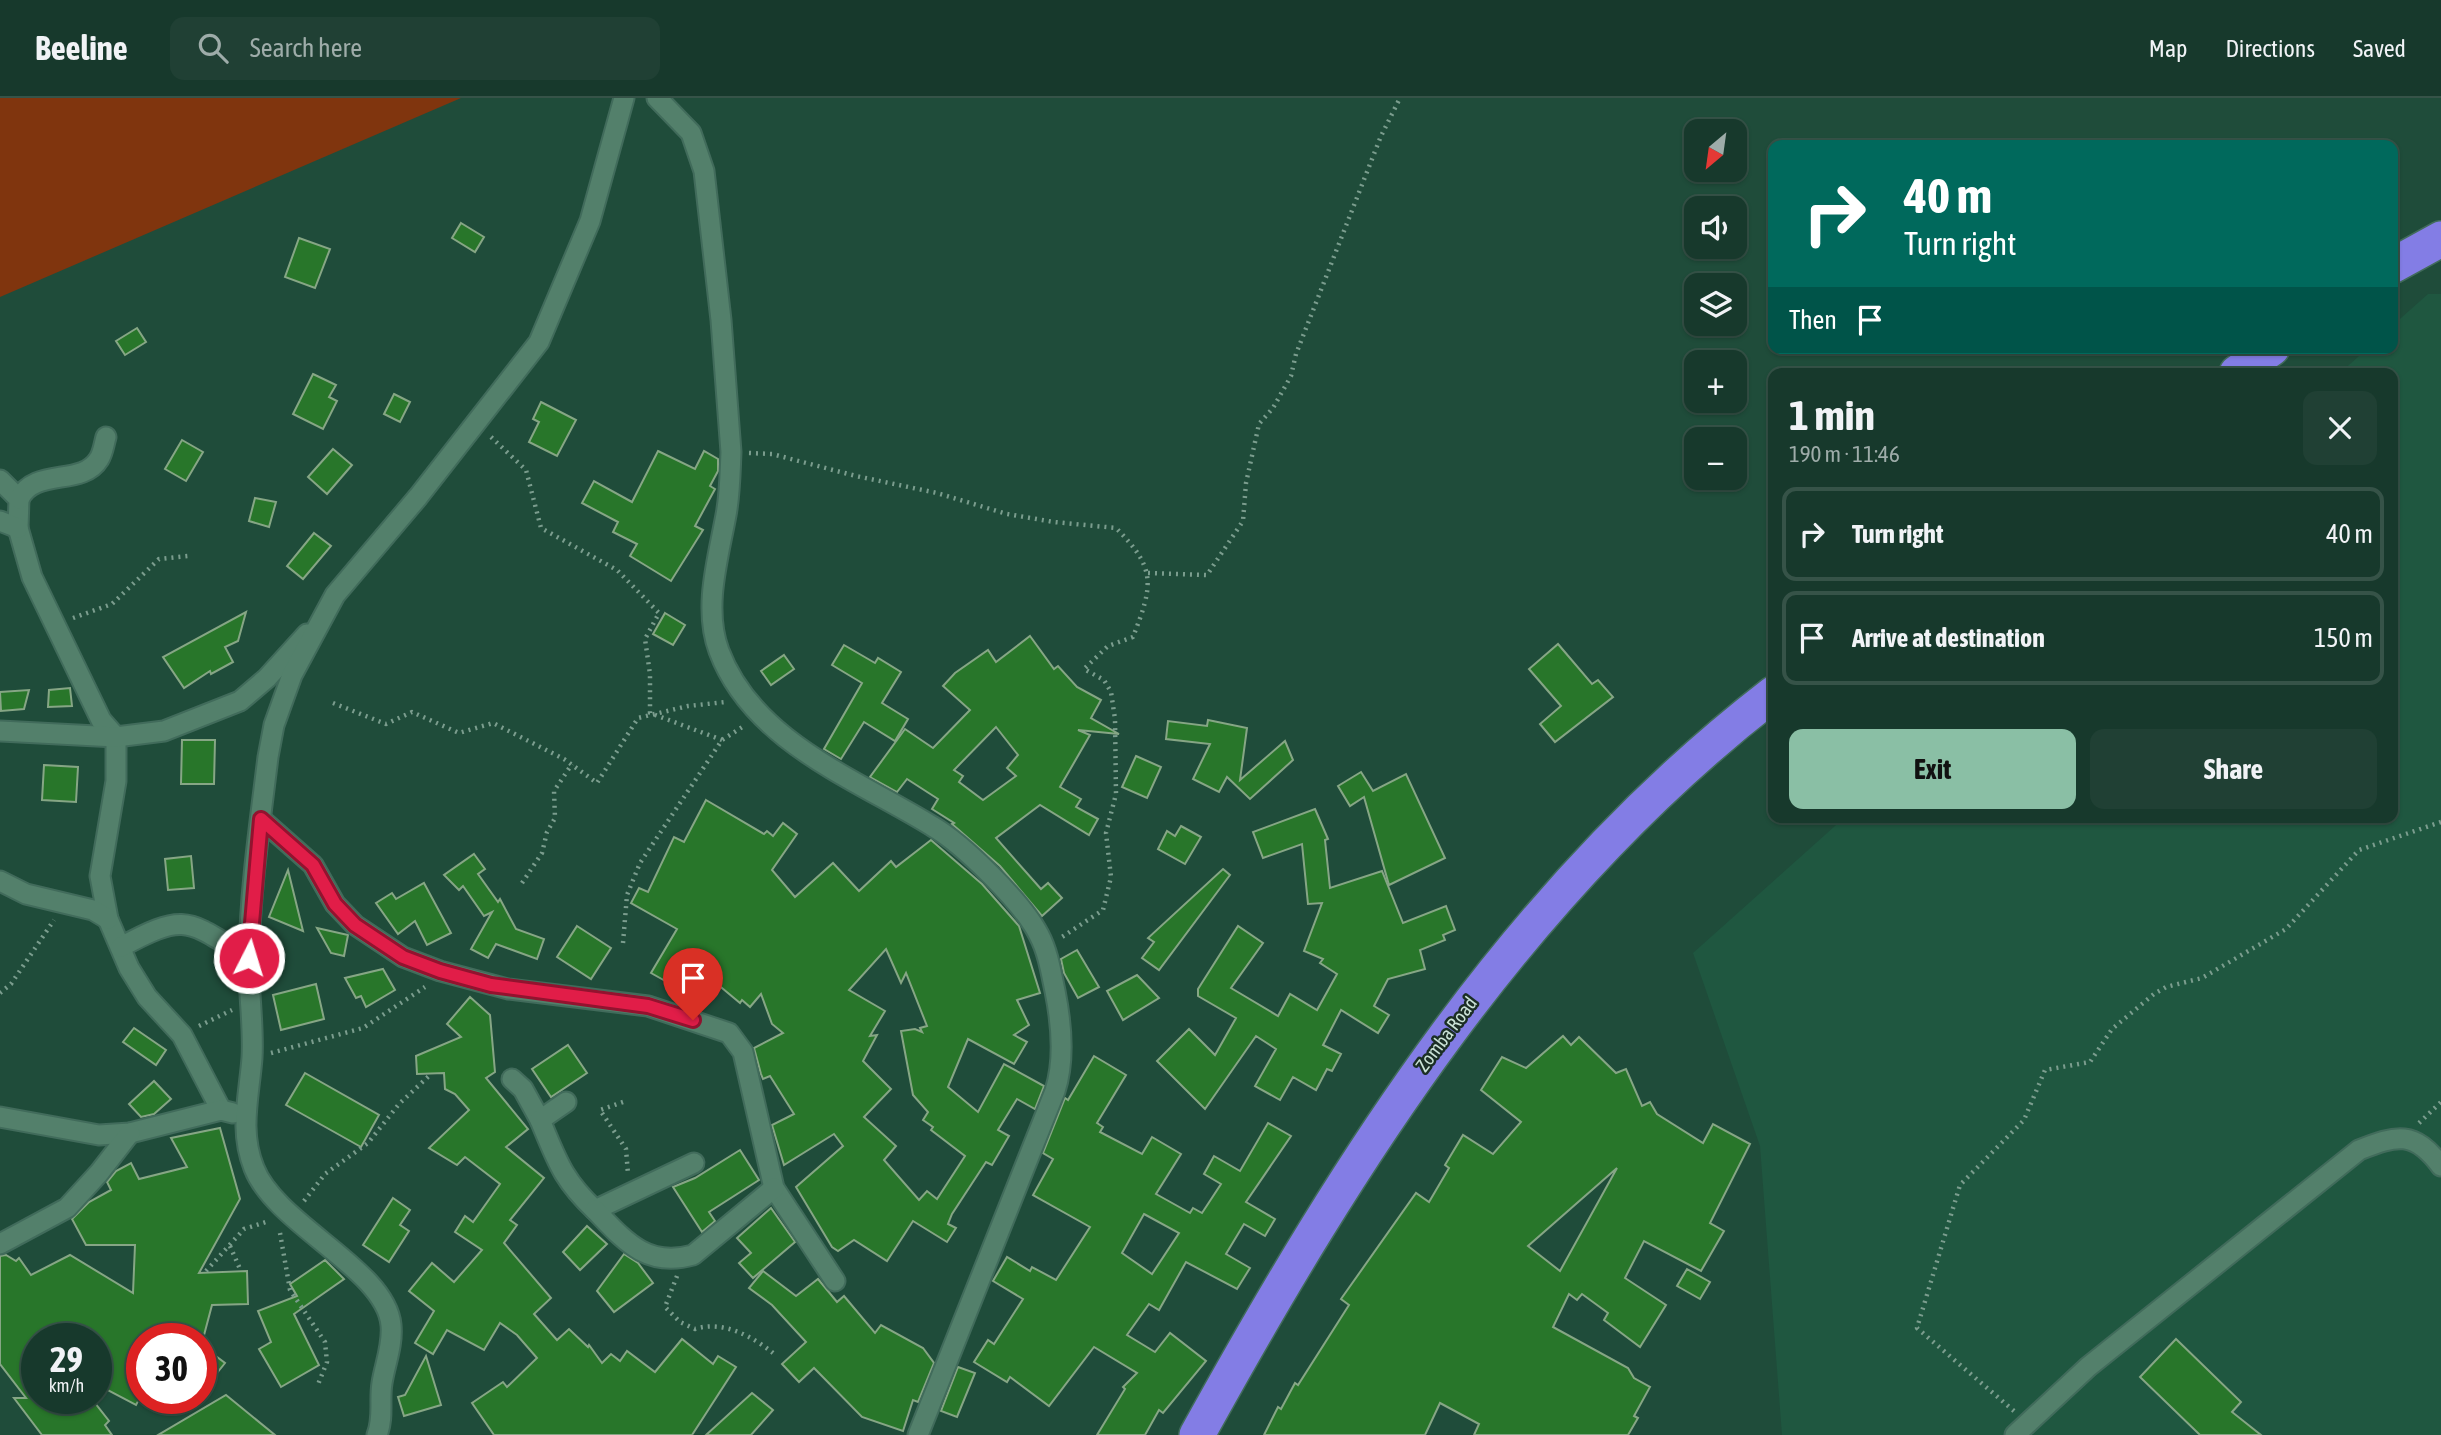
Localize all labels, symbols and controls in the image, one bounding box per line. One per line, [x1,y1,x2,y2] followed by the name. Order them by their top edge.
[170,17,660,80] search box
[35,29,128,67] text: Beeline
[194,29,232,67] icon: search
[250,33,362,63] text: Search here
[2149,35,2187,62] text: Map
[2225,35,2315,62] text: Directions
[2353,35,2406,62] text: Saved
[1684,119,1746,182] north arrow
[1684,119,1747,490] map controls
[1904,167,1992,223] text: 40 m
[1789,168,1880,259] icon: right
[1684,196,1747,259] button: sound
[1904,225,2017,262] text: Turn right
[1684,273,1747,336] button: layers
[1851,301,1889,339] icon: arrive
[1789,305,1837,335] text: Then
[1684,350,1747,413] button: +
[1789,391,1875,439] text: 1 min
[2303,391,2377,465] button: close
[1684,427,1747,490] button: −
[1789,441,1900,467] text: 190 m · 11:46
[1793,515,1831,553] icon: right
[1852,519,1943,549] text: Turn right
[2326,519,2373,549] text: 40 m
[1793,619,1831,657] icon: arrive
[1852,623,2045,653] text: Arrive at destination
[2314,623,2373,653] text: 150 m
[1789,729,2076,809] button: Exit
[2090,729,2377,809] button: Share
[212,921,286,995] position arrow
[663,948,723,1020] pin
[674,959,712,997] icon: arrive
[1411,992,1481,1076] street label: Zomba Road
[126,1323,217,1414] speed limit sign: 30
[50,1339,83,1379] text: 29
[49,1375,84,1396] text: km/h

